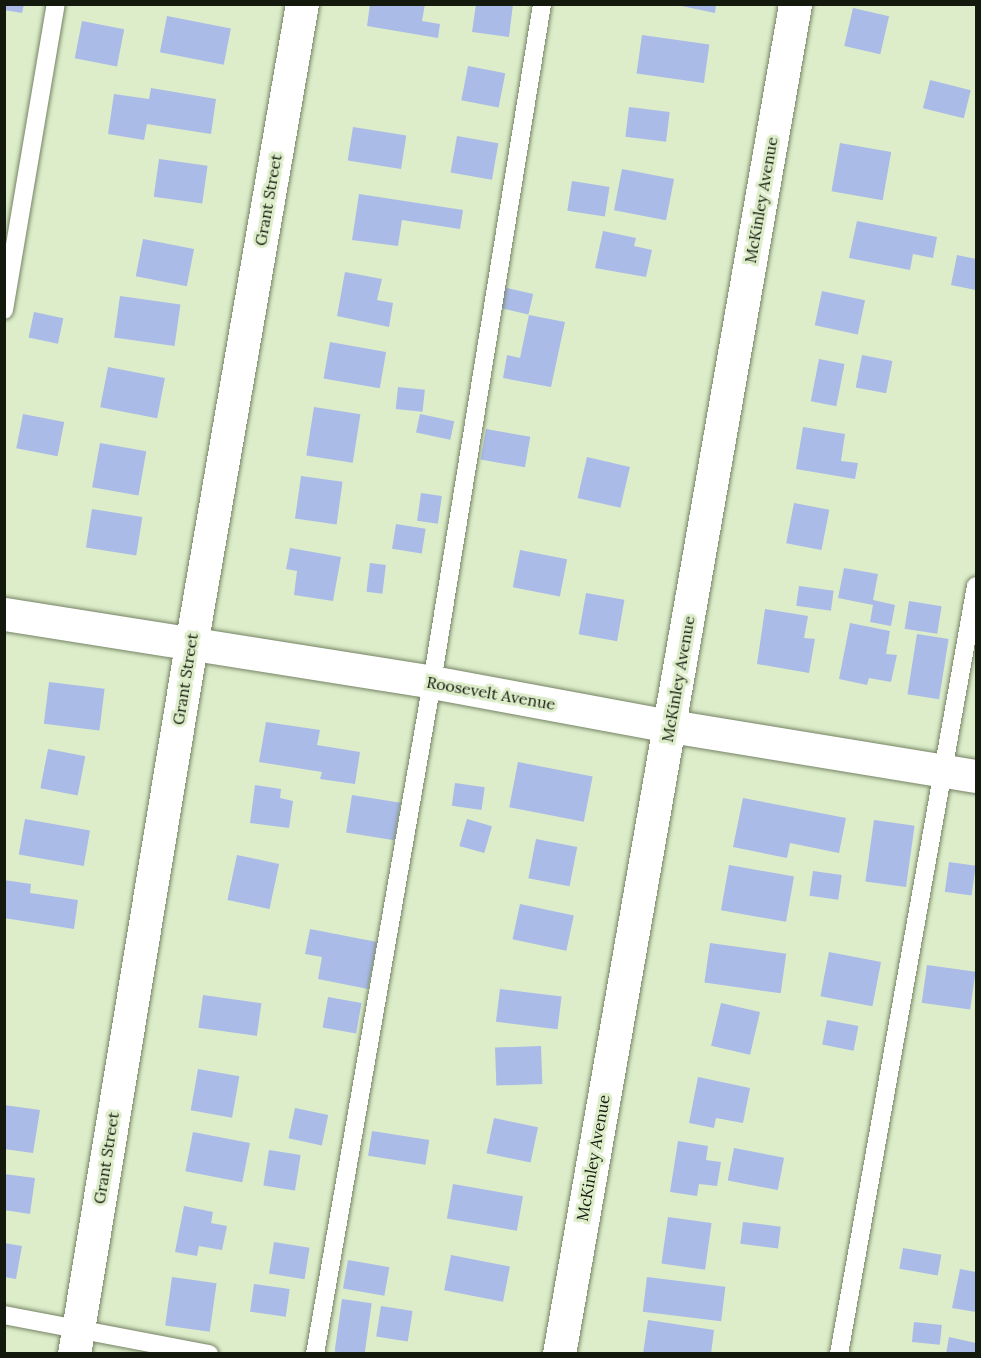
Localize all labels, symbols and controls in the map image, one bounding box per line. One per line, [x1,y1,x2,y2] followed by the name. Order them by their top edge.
[740,135,782,265] street label: McKinley Avenue
[251,153,285,247] street label: Grant Street
[657,614,699,744] street label: McKinley Avenue
[168,632,202,726] street label: Grant Street
[425,672,557,714] street label: Roosevelt Avenue
[572,1093,614,1223] street label: McKinley Avenue
[89,1111,123,1205] street label: Grant Street

